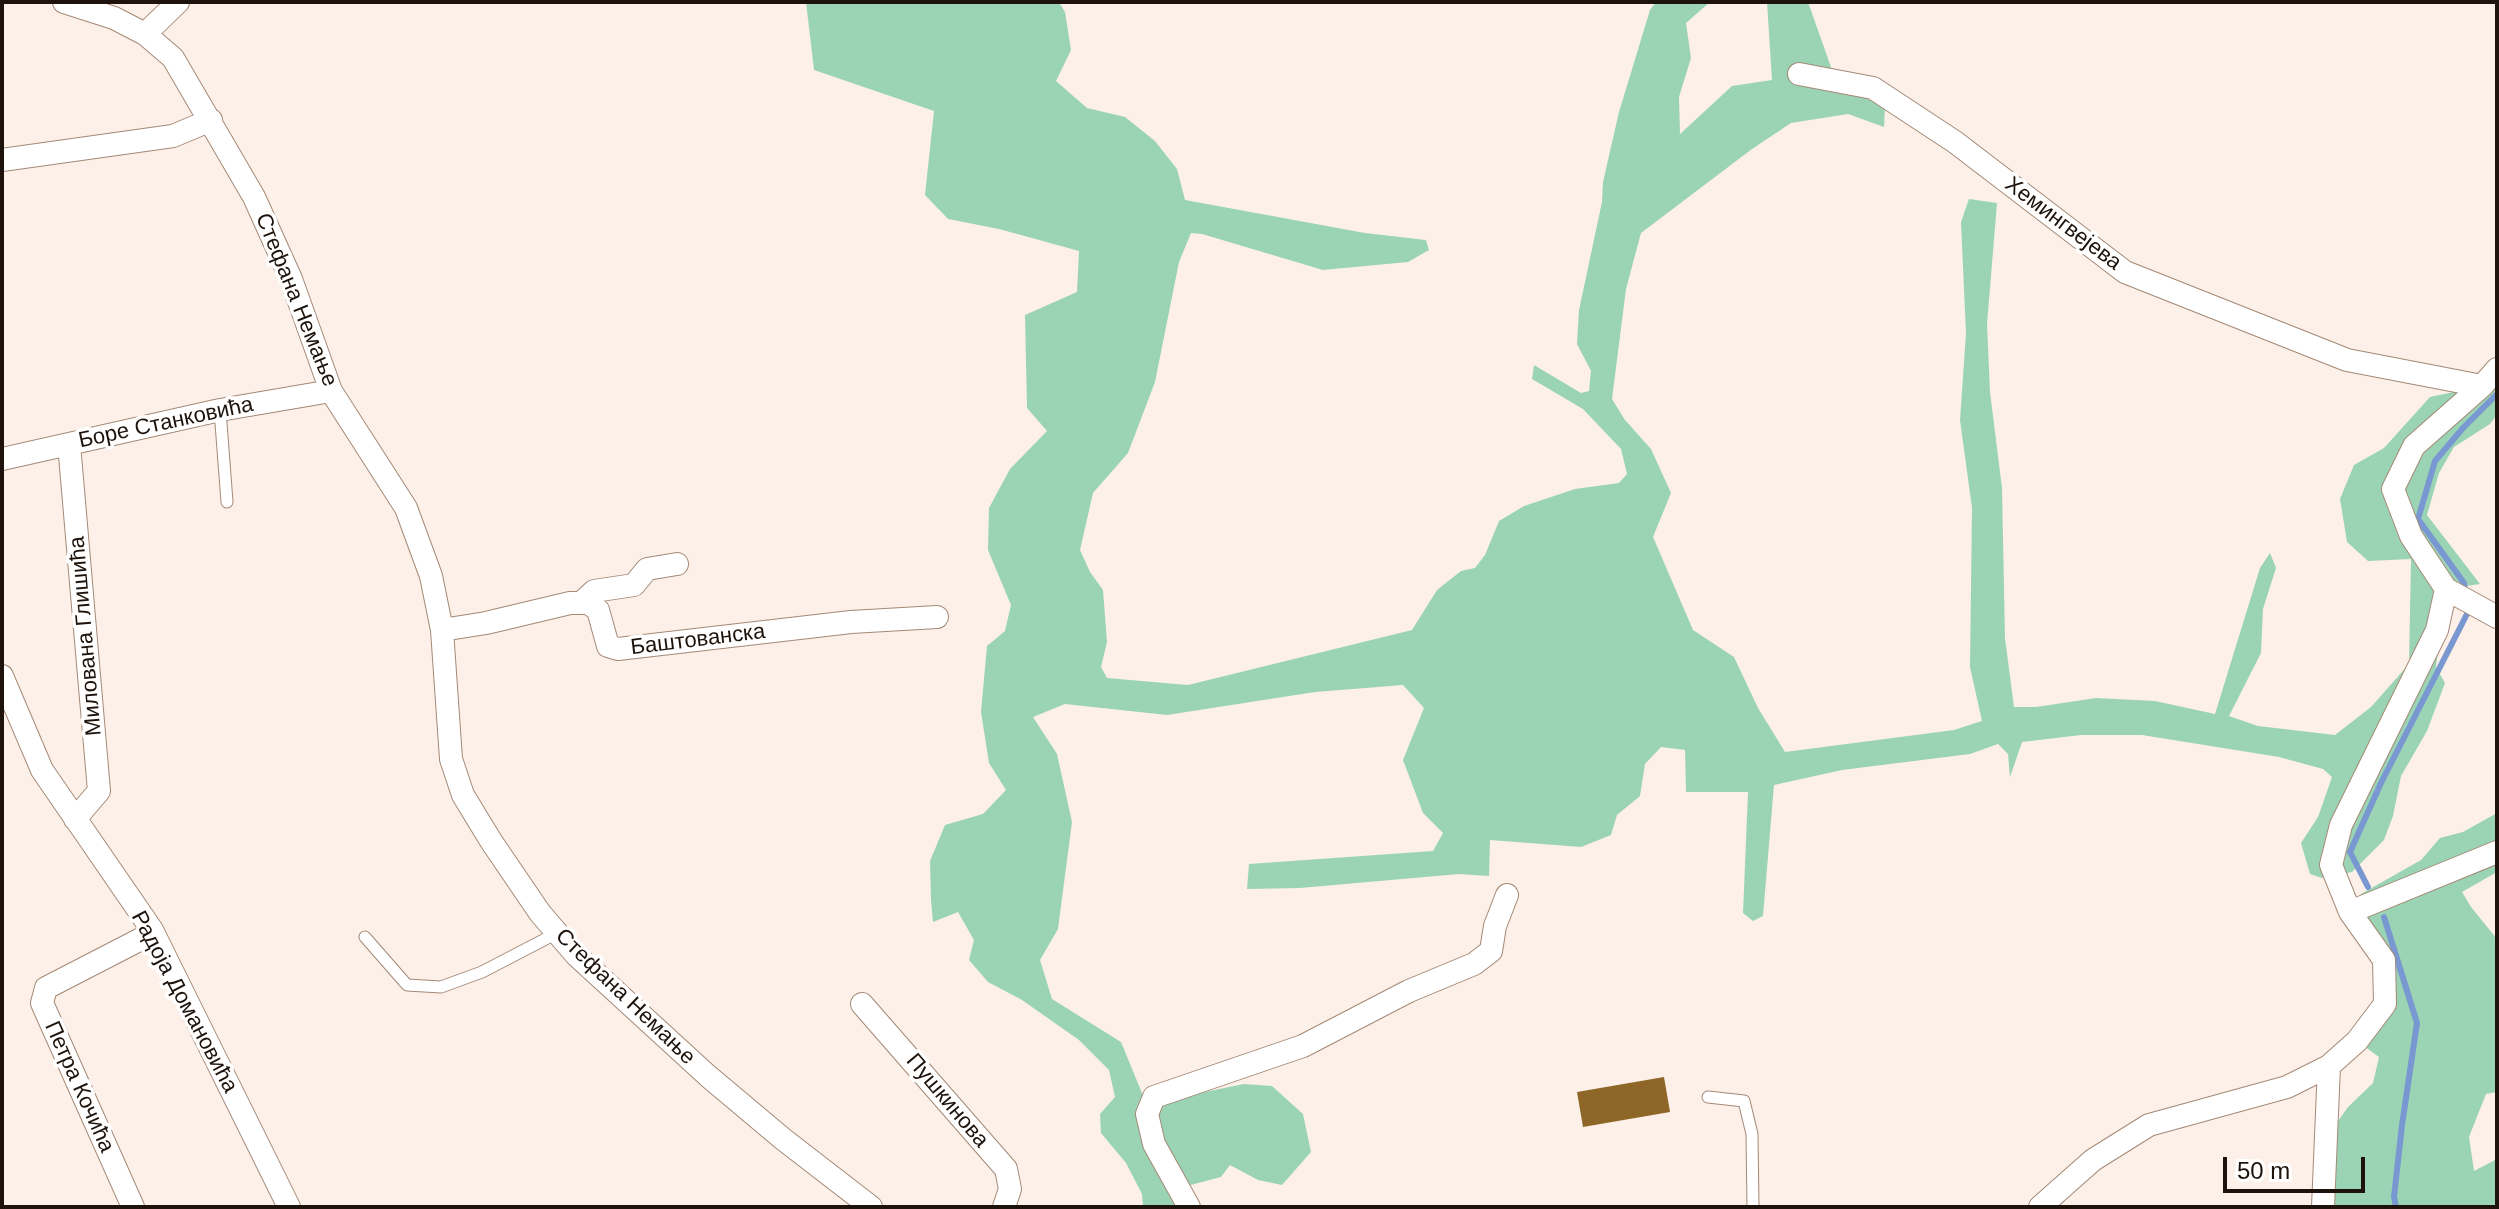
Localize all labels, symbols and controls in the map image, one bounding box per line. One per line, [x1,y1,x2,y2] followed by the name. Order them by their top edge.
[2000,172,2126,276] street label: Хемингвејева
[249,210,343,390] street label: Стефана Немање
[76,392,256,454] street label: Боре Станковића
[64,535,108,737] street label: Милована Глишића
[629,619,767,661] street label: Баштованска
[125,907,243,1097] street label: Радоја Домановића
[550,923,700,1071] street label: Стефана Немање
[38,1017,120,1157] street label: Петра Кочића
[900,1049,994,1153] street label: Пушкинова
[2227,1141,2369,1191] scale bar
[2237,1157,2290,1184] text: 50 m

